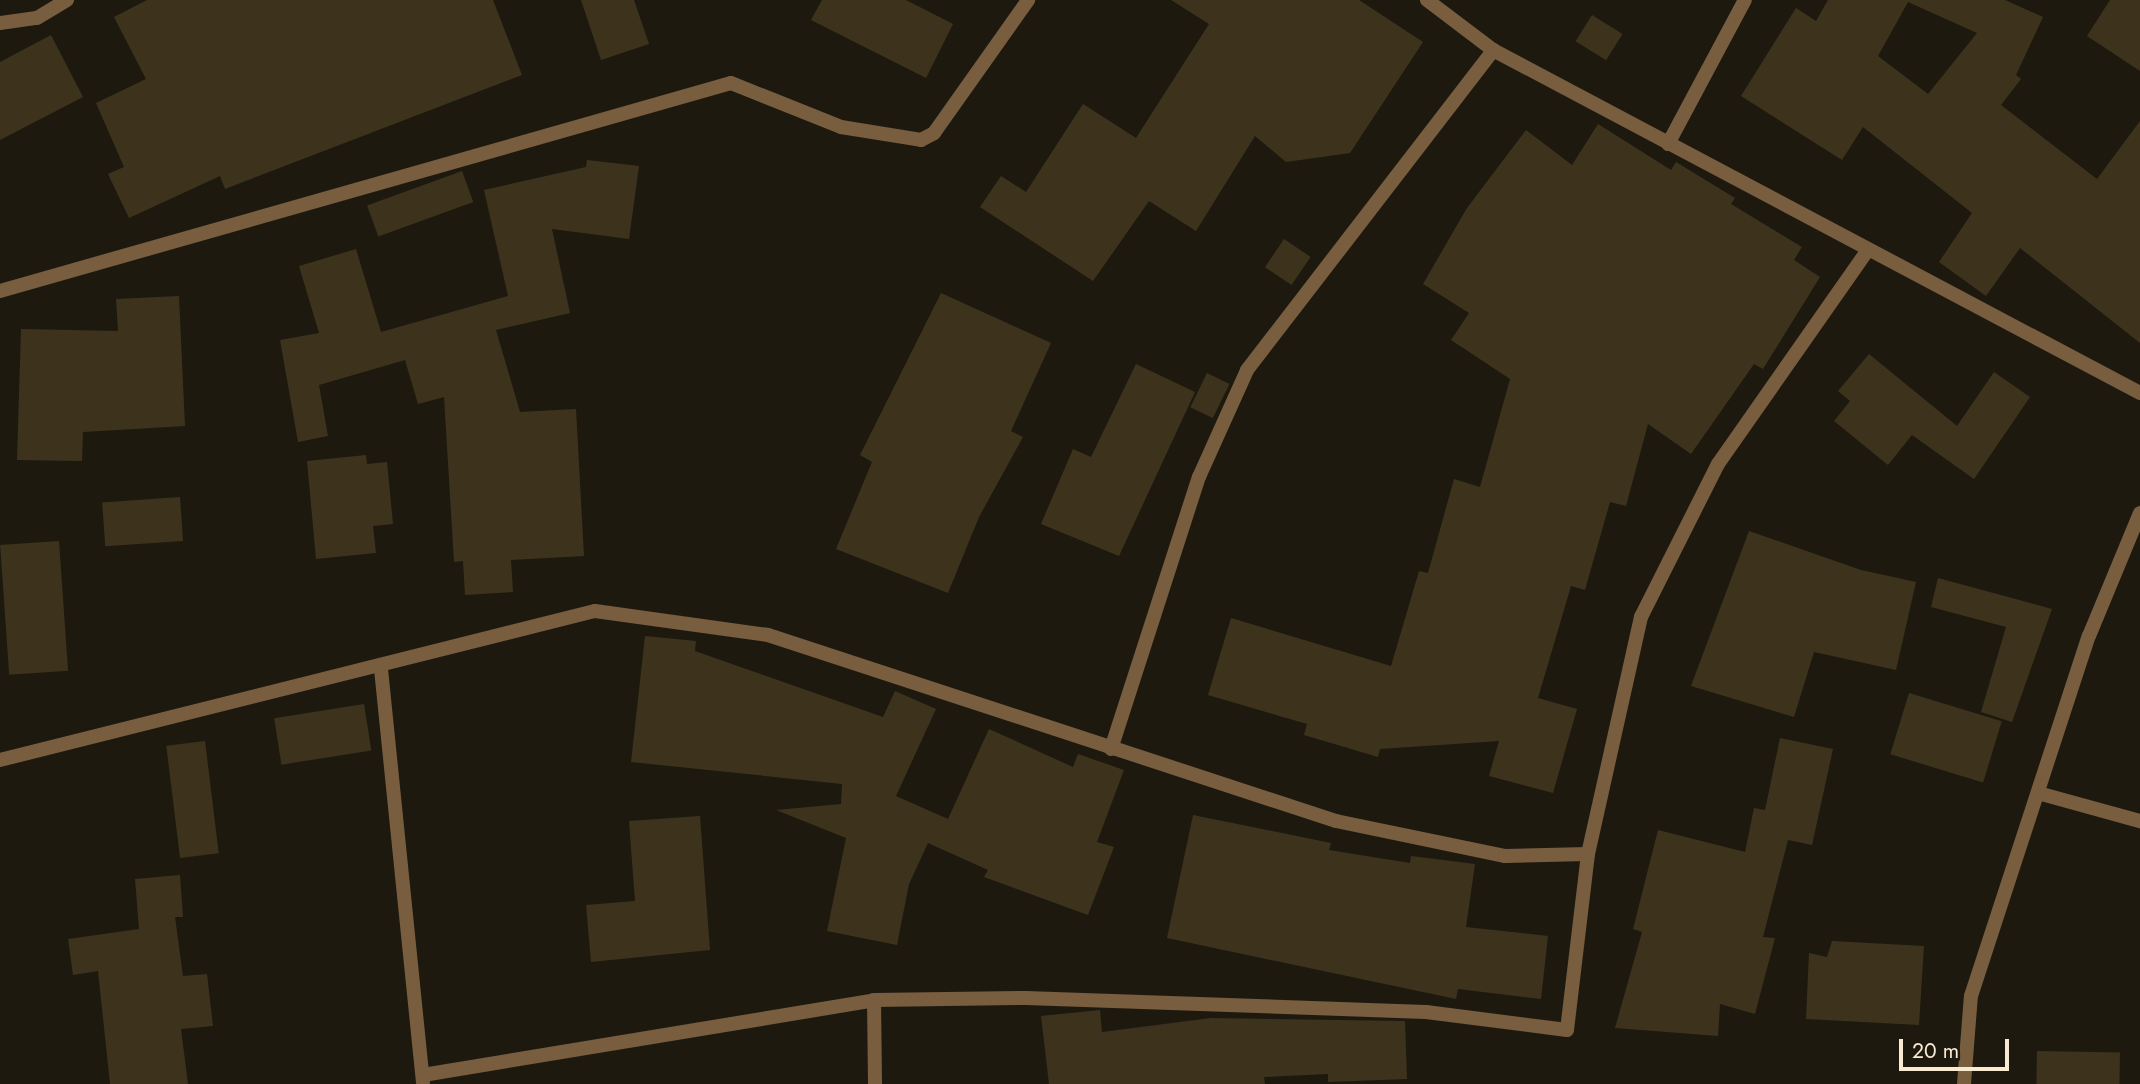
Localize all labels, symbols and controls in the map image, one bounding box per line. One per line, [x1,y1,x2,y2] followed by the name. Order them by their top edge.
[1902,1024,2012,1068] scale bar
[1912,1036,1959,1066] text: 20 m

